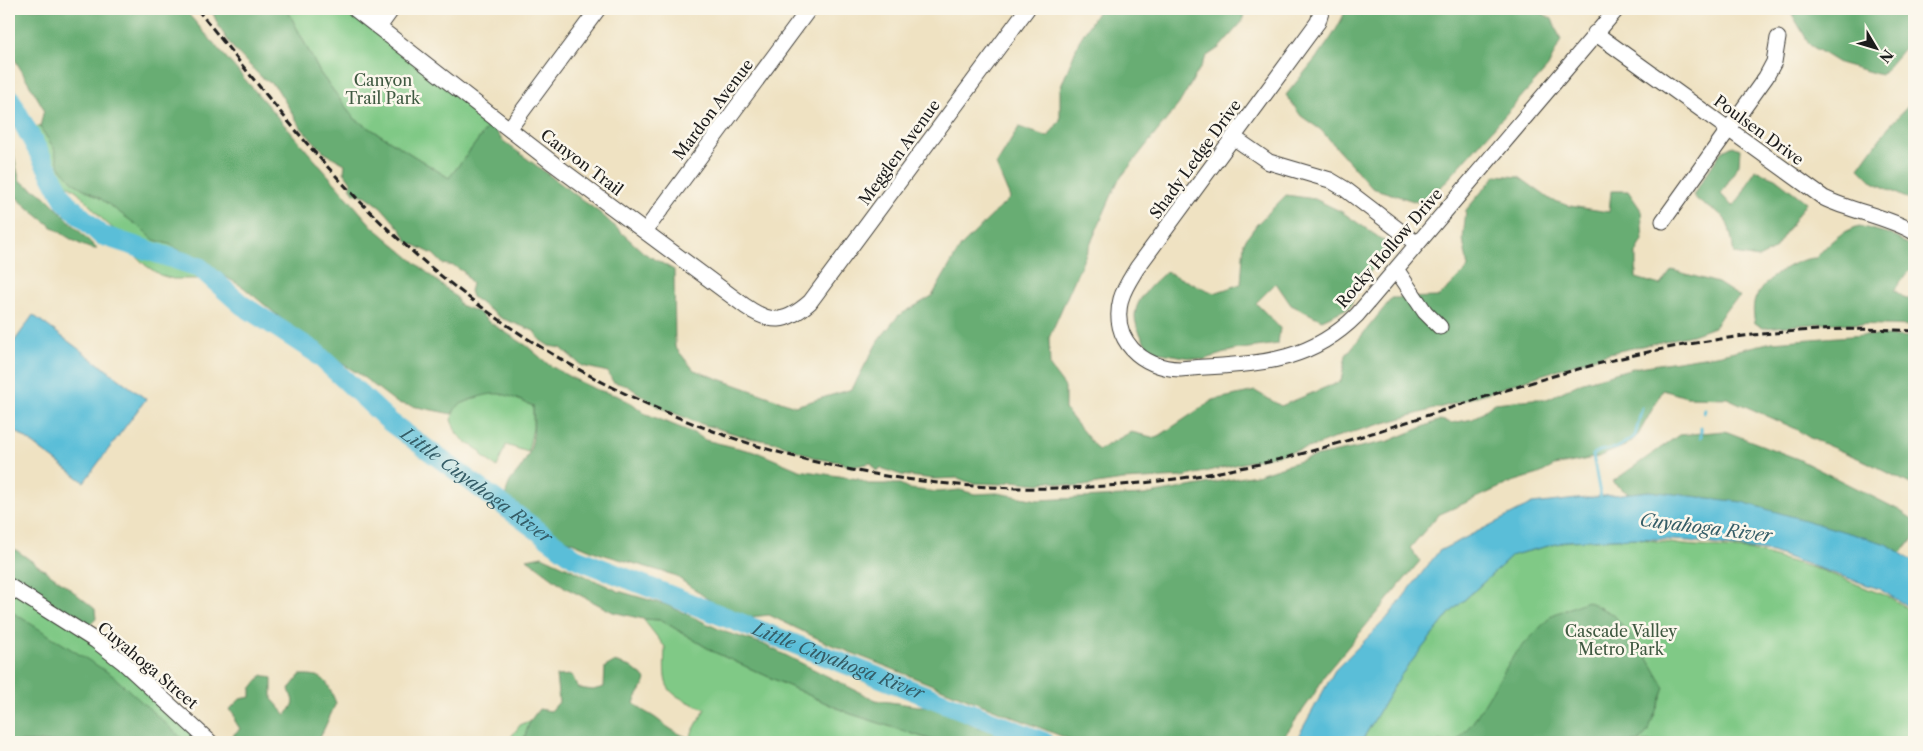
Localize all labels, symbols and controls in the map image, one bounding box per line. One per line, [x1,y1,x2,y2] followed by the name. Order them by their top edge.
[1850,22,1900,72] north arrow
[1875,46,1897,66] text: N
[669,55,757,163] street label: Mardon Avenue
[346,70,421,108] park label: Canyon Trail Park
[1710,91,1808,169] street label: Poulsen Drive
[854,95,944,209] street label: Megglen Avenue
[1145,95,1245,223] street label: Shady Ledge Drive
[537,124,627,200] street label: Canyon Trail
[1332,184,1446,312] street label: Rocky Hollow Drive
[395,422,558,549] water label: Little Cuyahoga River
[1639,509,1775,547] water label: Cuyahoga River
[94,617,203,713] street label: Cuyahoga Street
[748,617,929,705] water label: Little Cuyahoga River
[1565,621,1678,659] park label: Cascade Valley Metro Park

